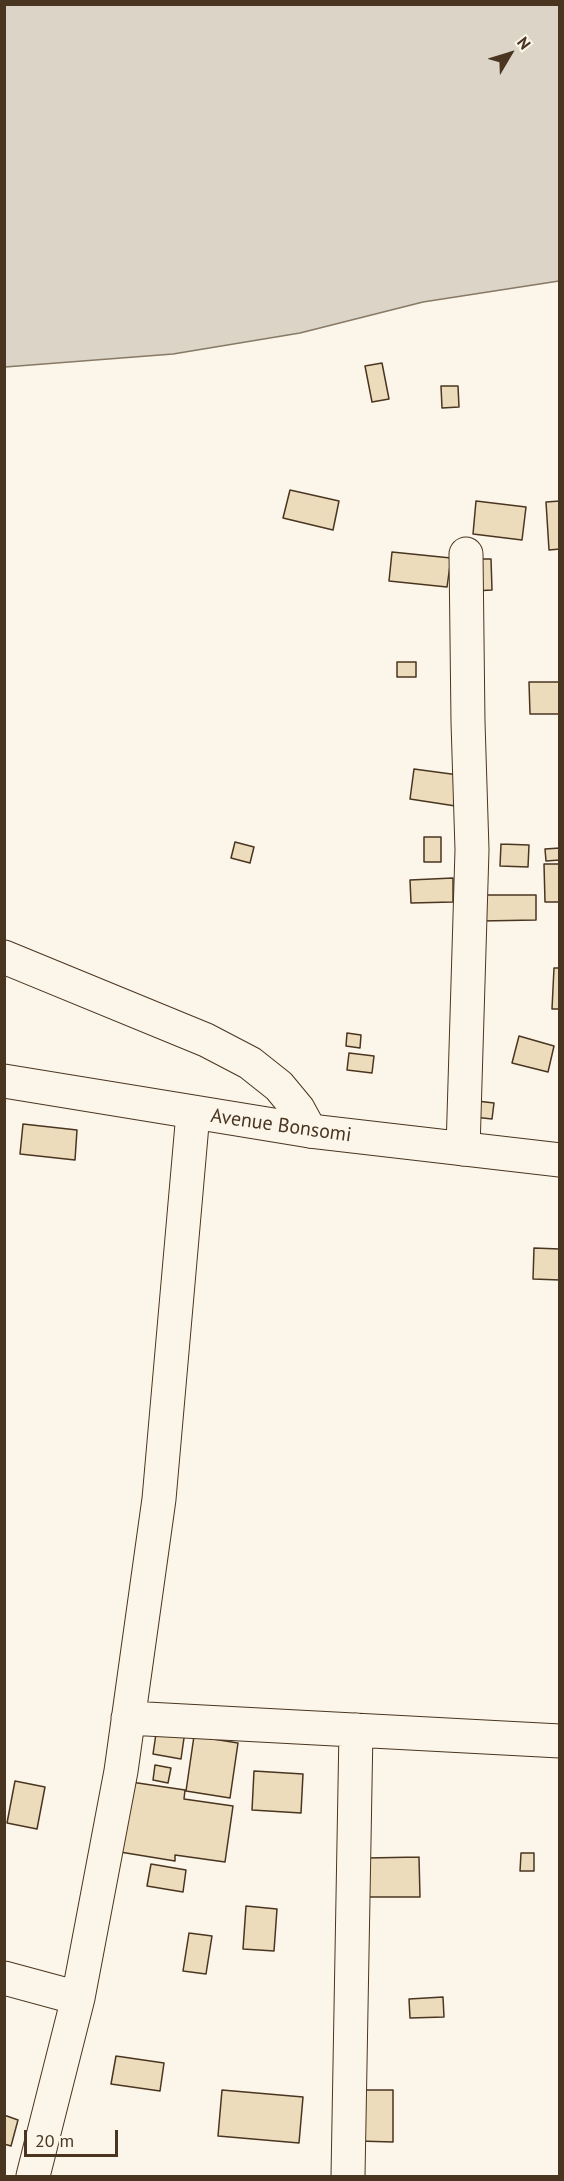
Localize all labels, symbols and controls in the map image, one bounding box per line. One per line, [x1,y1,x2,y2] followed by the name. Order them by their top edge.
[480,24,540,84] north arrow
[513,33,535,53] text: N
[209,1104,353,1148] street label: Avenue Bonsomi
[27,2118,122,2156] scale bar
[35,2129,74,2152] text: 20 m

